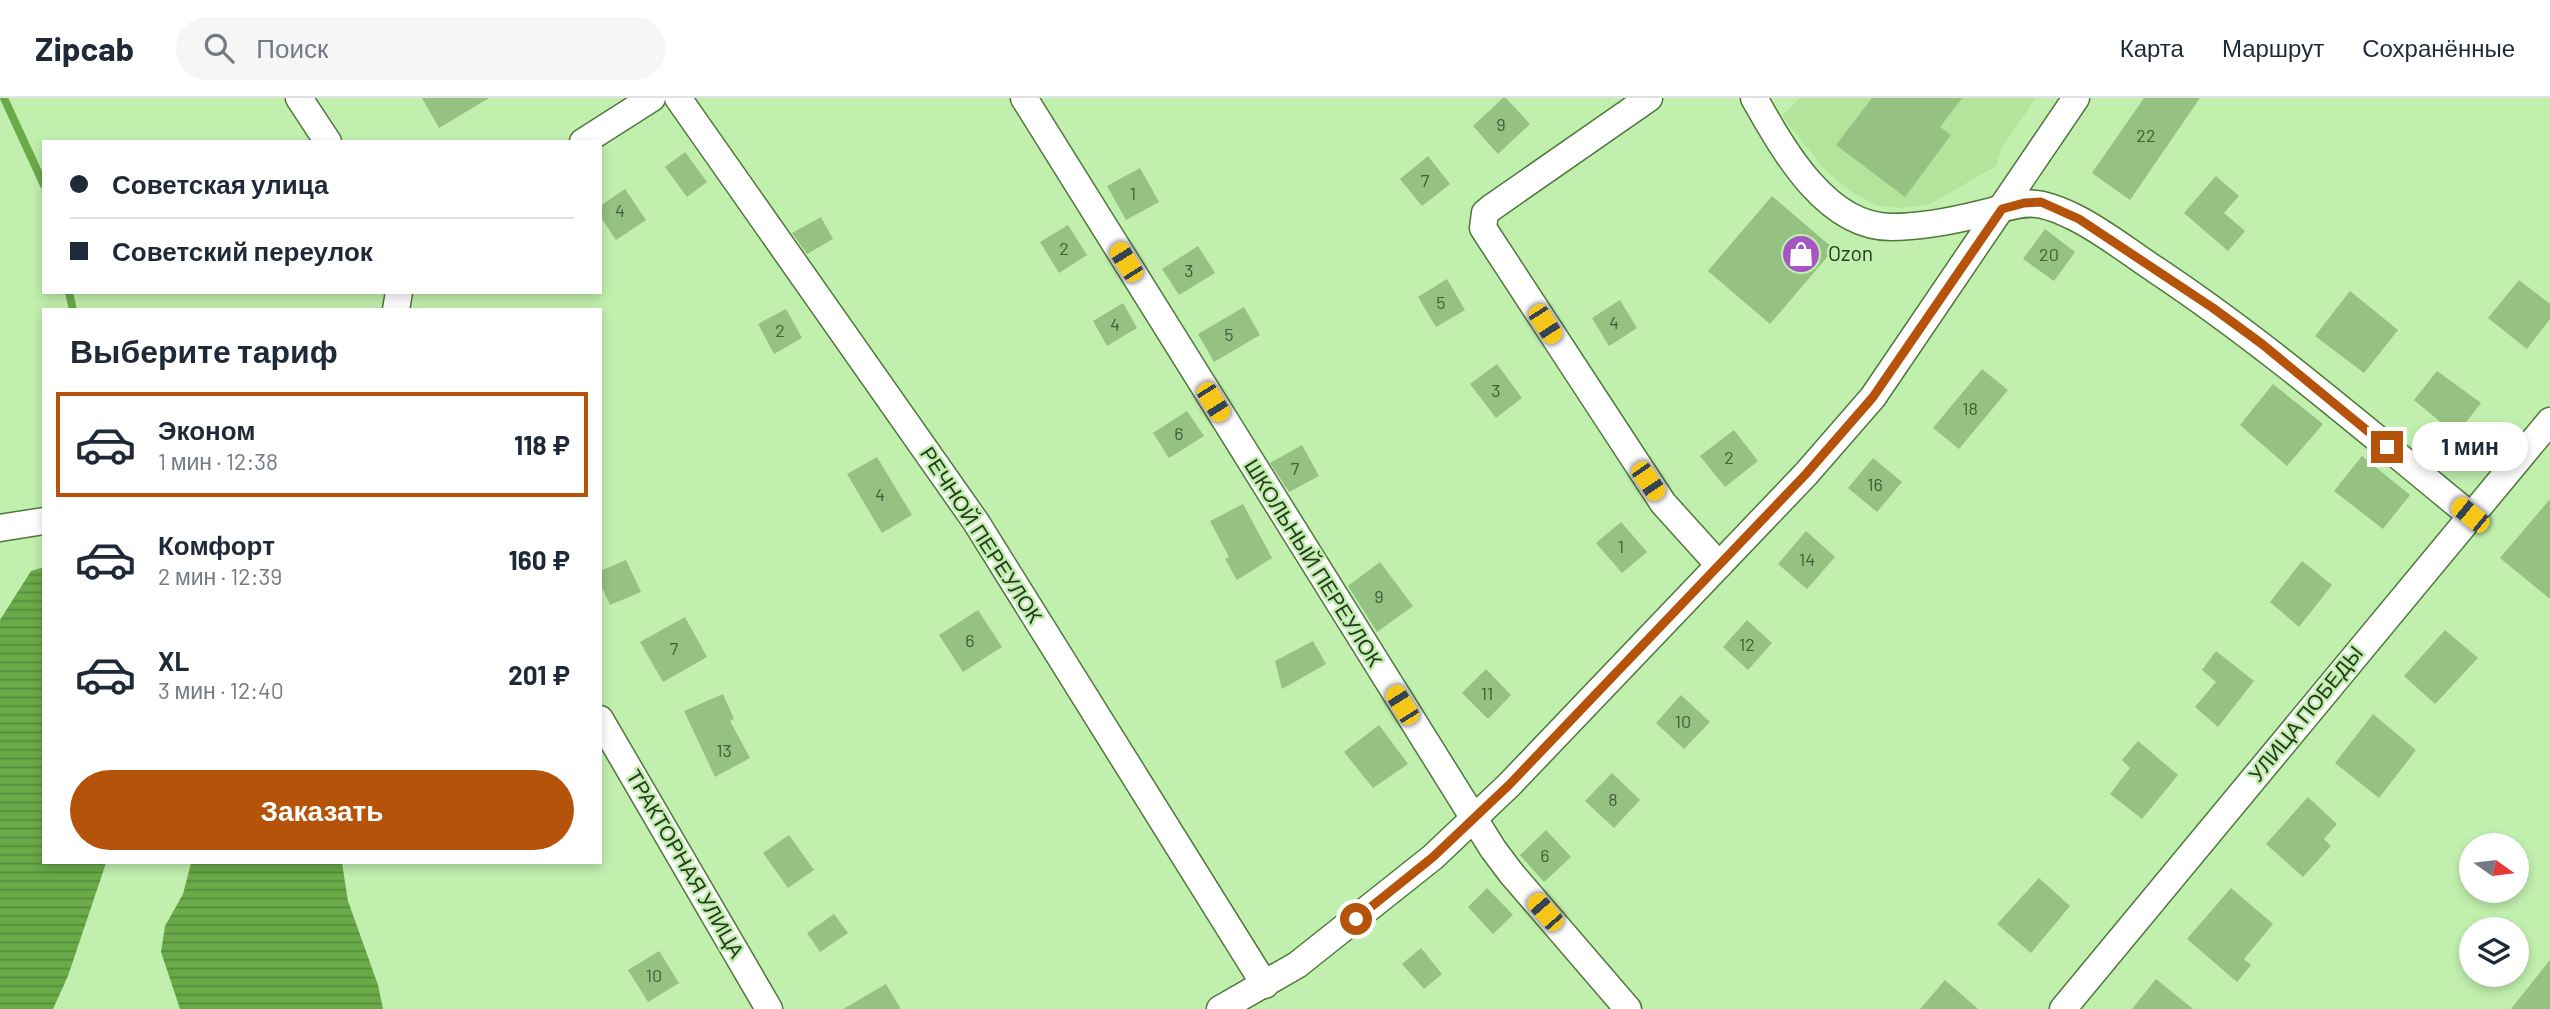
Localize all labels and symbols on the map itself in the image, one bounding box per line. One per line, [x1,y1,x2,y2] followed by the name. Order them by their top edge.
[1496,113,1506,135] house number: 9
[2136,124,2156,146] house number: 22
[1421,169,1430,191] house number: 7
[1130,182,1136,204] house number: 1
[615,199,625,221] house number: 4
[1780,233,1822,275] shop icon: Ozon
[1059,237,1069,259] house number: 2
[1106,239,1147,285] car
[1828,240,1873,265] place label: Ozon
[2039,243,2059,265] house number: 20
[1184,259,1194,281] house number: 3
[1436,291,1446,313] house number: 5
[1525,301,1566,347] car
[1609,311,1619,333] house number: 4
[1110,313,1120,335] house number: 4
[775,319,785,341] house number: 2
[1224,323,1234,345] house number: 5
[1193,379,1234,425] car
[1491,379,1501,401] house number: 3
[1962,397,1978,419] house number: 18
[1174,422,1184,444] house number: 6
[2412,422,2527,472] callout: 1 мин
[2371,431,2403,463] route end
[916,441,1049,628] street label: РЕЧНОЙ ПЕРЕУЛОК
[1724,446,1734,468] house number: 2
[1240,454,1389,671] street label: ШКОЛЬНЫЙ ПЕРЕУЛОК
[1291,457,1300,479] house number: 7
[1628,458,1669,504] car
[1867,473,1883,495] house number: 16
[875,483,885,505] house number: 4
[2448,494,2493,536] car
[1618,535,1624,557] house number: 1
[1799,548,1815,570] house number: 14
[1374,585,1384,607] house number: 9
[965,629,975,651] house number: 6
[1739,633,1755,655] house number: 12
[670,637,679,659] house number: 7
[2242,640,2367,786] street label: УЛИЦА ПОБЕДЫ
[1382,682,1423,728] car
[1481,682,1493,704] house number: 11
[1675,710,1691,732] house number: 10
[716,739,732,761] house number: 13
[622,765,750,962] street label: ТРАКТОРНАЯ УЛИЦА
[1608,788,1618,810] house number: 8
[2459,833,2529,903] north arrow
[1540,844,1550,866] house number: 6
[1524,889,1567,935] car
[1340,903,1372,935] route start
[646,964,662,986] house number: 10

